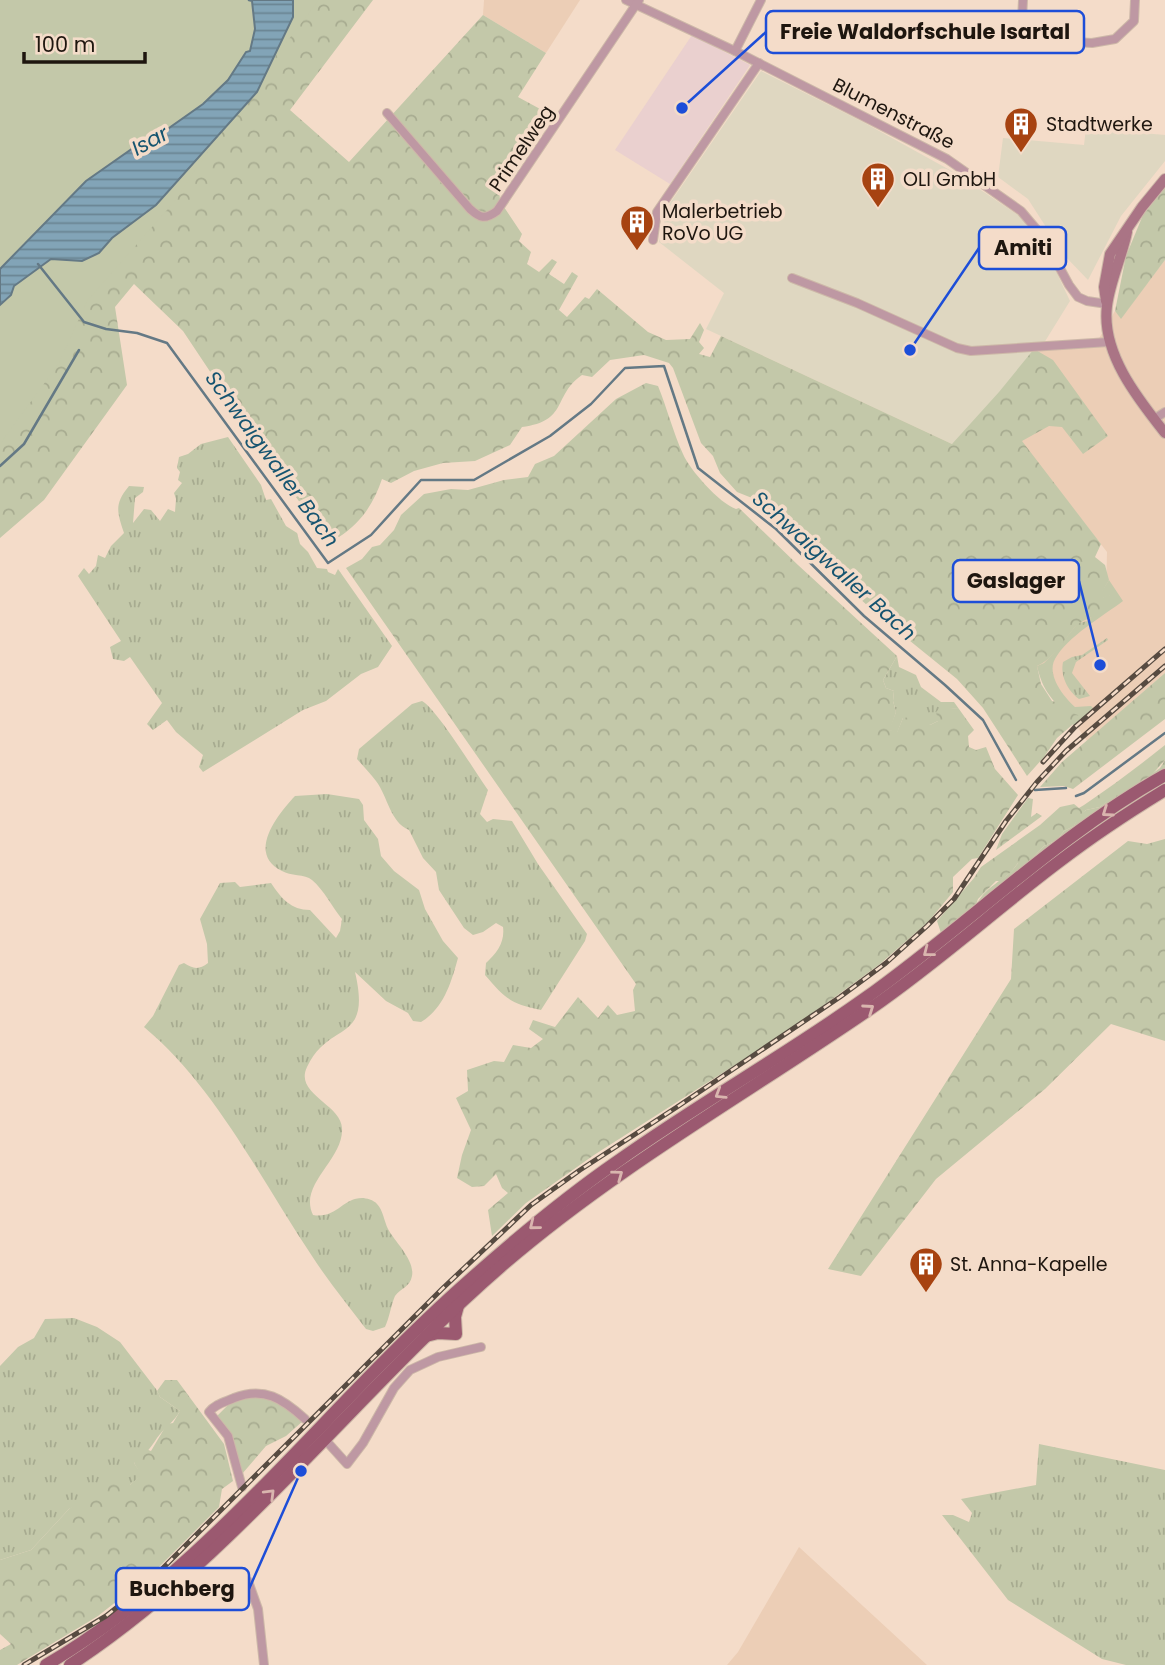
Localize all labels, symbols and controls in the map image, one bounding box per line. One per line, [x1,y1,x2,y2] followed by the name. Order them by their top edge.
[766,11,1084,53] callout: Freie Waldorfschule Isartal
[780,17,1070,46] text: Freie Waldorfschule Isartal
[24,21,145,65] scale bar
[35,30,95,59] text: 100 m
[828,71,959,156] street label: Blumenstraße
[483,100,560,197] street label: Primelweg
[1002,105,1040,154] building icon: Stadtwerke
[1046,111,1153,138] place label: Stadtwerke
[126,118,174,162] water label: Isar
[859,160,897,209] building icon: OLI GmbH
[903,166,996,193] place label: OLI GmbH
[662,198,783,247] place label: Malerbetrieb RoVo UG
[618,203,656,252] building icon: Malerbetrieb RoVo UG
[979,227,1066,269] callout: Amiti
[994,233,1052,262] text: Amiti
[199,365,346,553] water label: Schwaigwaller Bach
[746,484,923,647] water label: Schwaigwaller Bach
[953,560,1079,602] callout: Gaslager
[967,566,1065,595] text: Gaslager
[1102,804,1115,816] one-way arrow
[923,943,936,956] one-way arrow
[861,1005,874,1017] one-way arrow
[715,1086,728,1099] one-way arrow
[610,1171,623,1183] one-way arrow
[529,1216,542,1229] one-way arrow
[907,1245,945,1294] building icon: St. Anna-Kapelle
[950,1251,1108,1278] place label: St. Anna-Kapelle
[262,1489,275,1502] one-way arrow
[116,1568,249,1610] callout: Buchberg
[129,1574,235,1603] text: Buchberg

